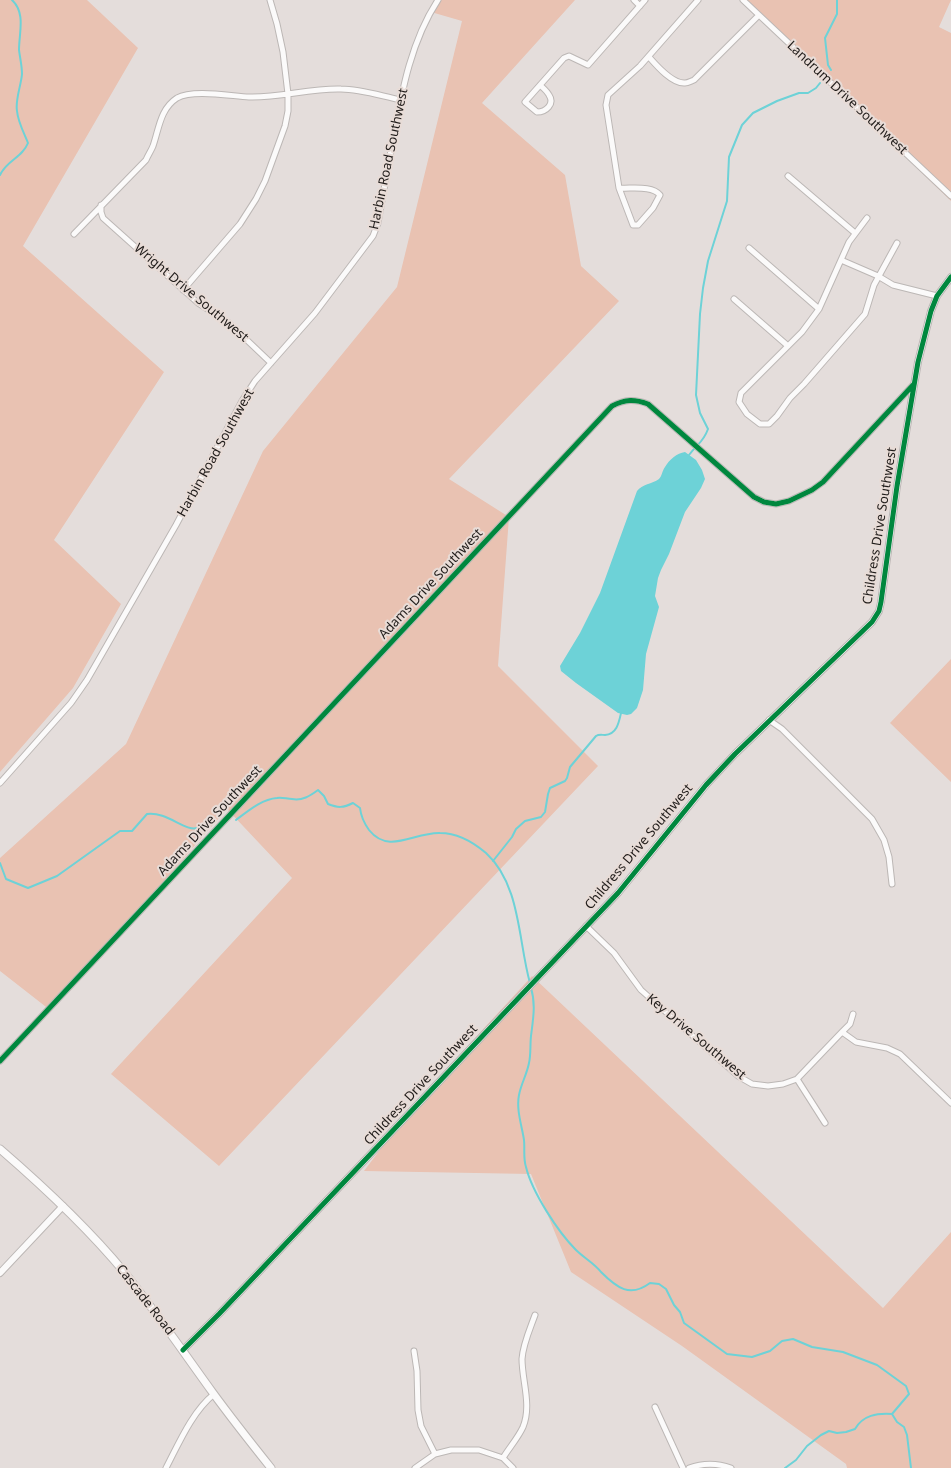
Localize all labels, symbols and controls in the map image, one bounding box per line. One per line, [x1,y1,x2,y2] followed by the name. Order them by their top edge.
[784,38,910,158] street label: Landrum Drive Southwest
[366,87,412,231] street label: Harbin Road Southwest
[131,241,251,345] street label: Wright Drive Southwest
[174,386,258,520] street label: Harbin Road Southwest
[860,446,900,606] street label: Childress Drive Southwest
[376,526,486,642] street label: Adams Drive Southwest
[155,763,265,879] street label: Adams Drive Southwest
[582,781,696,913] street label: Childress Drive Southwest
[643,991,749,1083] street label: Key Drive Southwest
[361,1022,481,1148] street label: Childress Drive Southwest
[113,1262,177,1338] street label: Cascade Road

